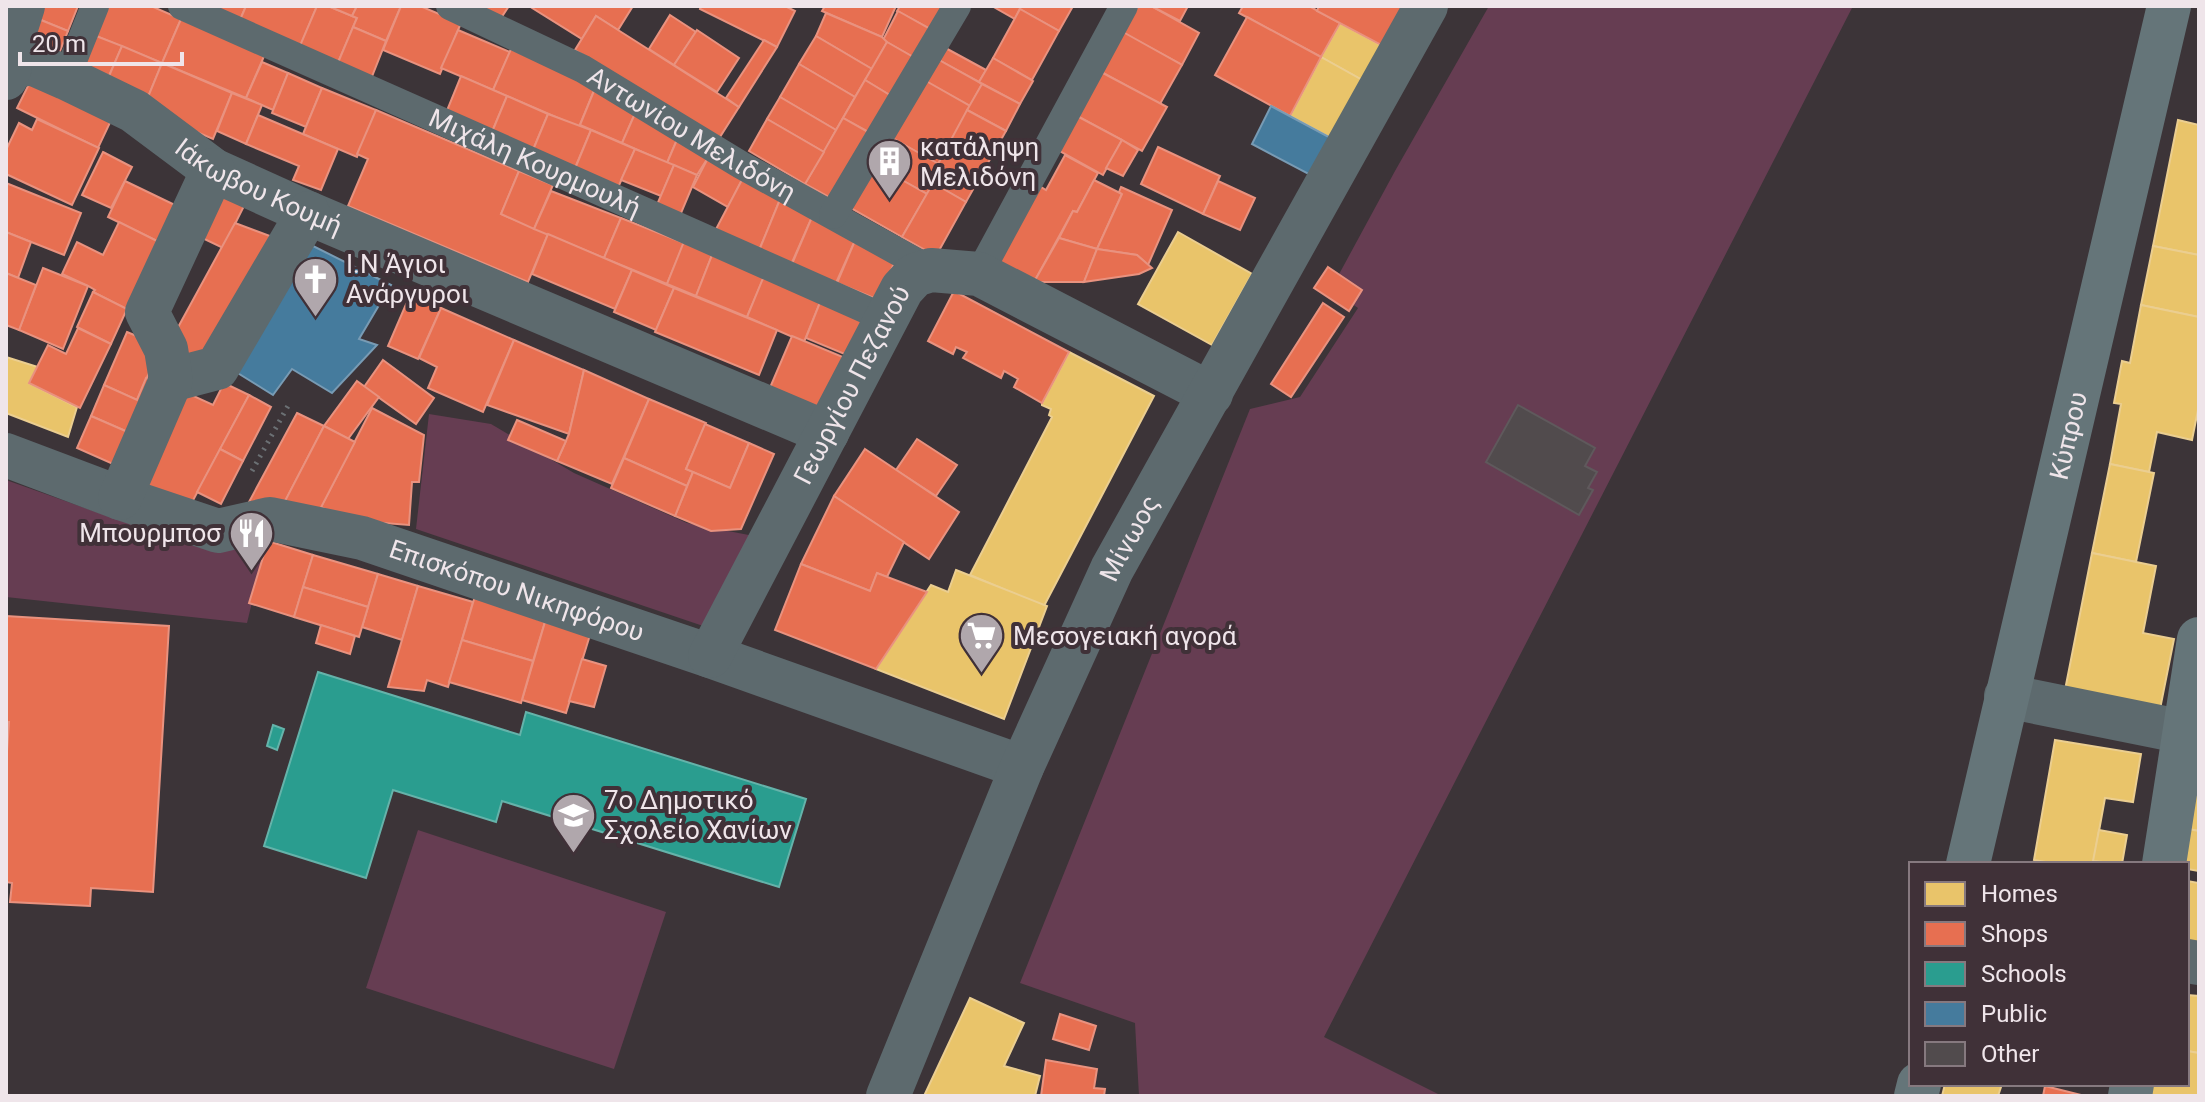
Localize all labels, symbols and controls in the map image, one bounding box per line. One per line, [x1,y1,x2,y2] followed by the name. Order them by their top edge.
[20,16,182,66] scale bar
[32,30,86,58] text: 20 m
[582,61,801,207] street label: Αντωνίου Μελιδόνη
[424,103,645,223] street label: Μιχάλη Κουρμουλή
[169,132,347,241] street label: Ιάκωβου Κουμή
[920,132,1039,192] place label: κατάληψη Μελιδόνη
[865,138,913,201] building icon: κατάληψη Μελιδόνη
[346,249,469,309] place label: Ι.Ν Άγιοι Ανάργυροι
[291,255,339,318] church icon: Ι.Ν Άγιοι Ανάργυροι
[788,280,916,489] street label: Γεωργίου Πεζανού
[2044,389,2093,483] street label: Κύπρου
[1093,490,1165,586] street label: Μίνωος
[228,509,276,572] restaurant icon: Μπουρμποσ
[79,518,221,548] place label: Μπουρμποσ
[386,533,648,648] street label: Επισκόπου Νικηφόρου
[958,612,1006,675] supermarket icon: Μεσογειακή αγορά
[1013,621,1237,651] place label: Μεσογειακή αγορά
[604,785,792,845] place label: 7ο Δημοτικό Σχολείο Χανίων
[549,791,597,854] school or university icon: 7ο Δημοτικό Σχολείο Χανίων
[1909,862,2189,1086] legend
[1981,880,2058,908] text: Homes
[1981,920,2048,948] text: Shops
[1981,960,2067,988] text: Schools
[1981,1000,2047,1028] text: Public
[1981,1040,2039,1068] text: Other

